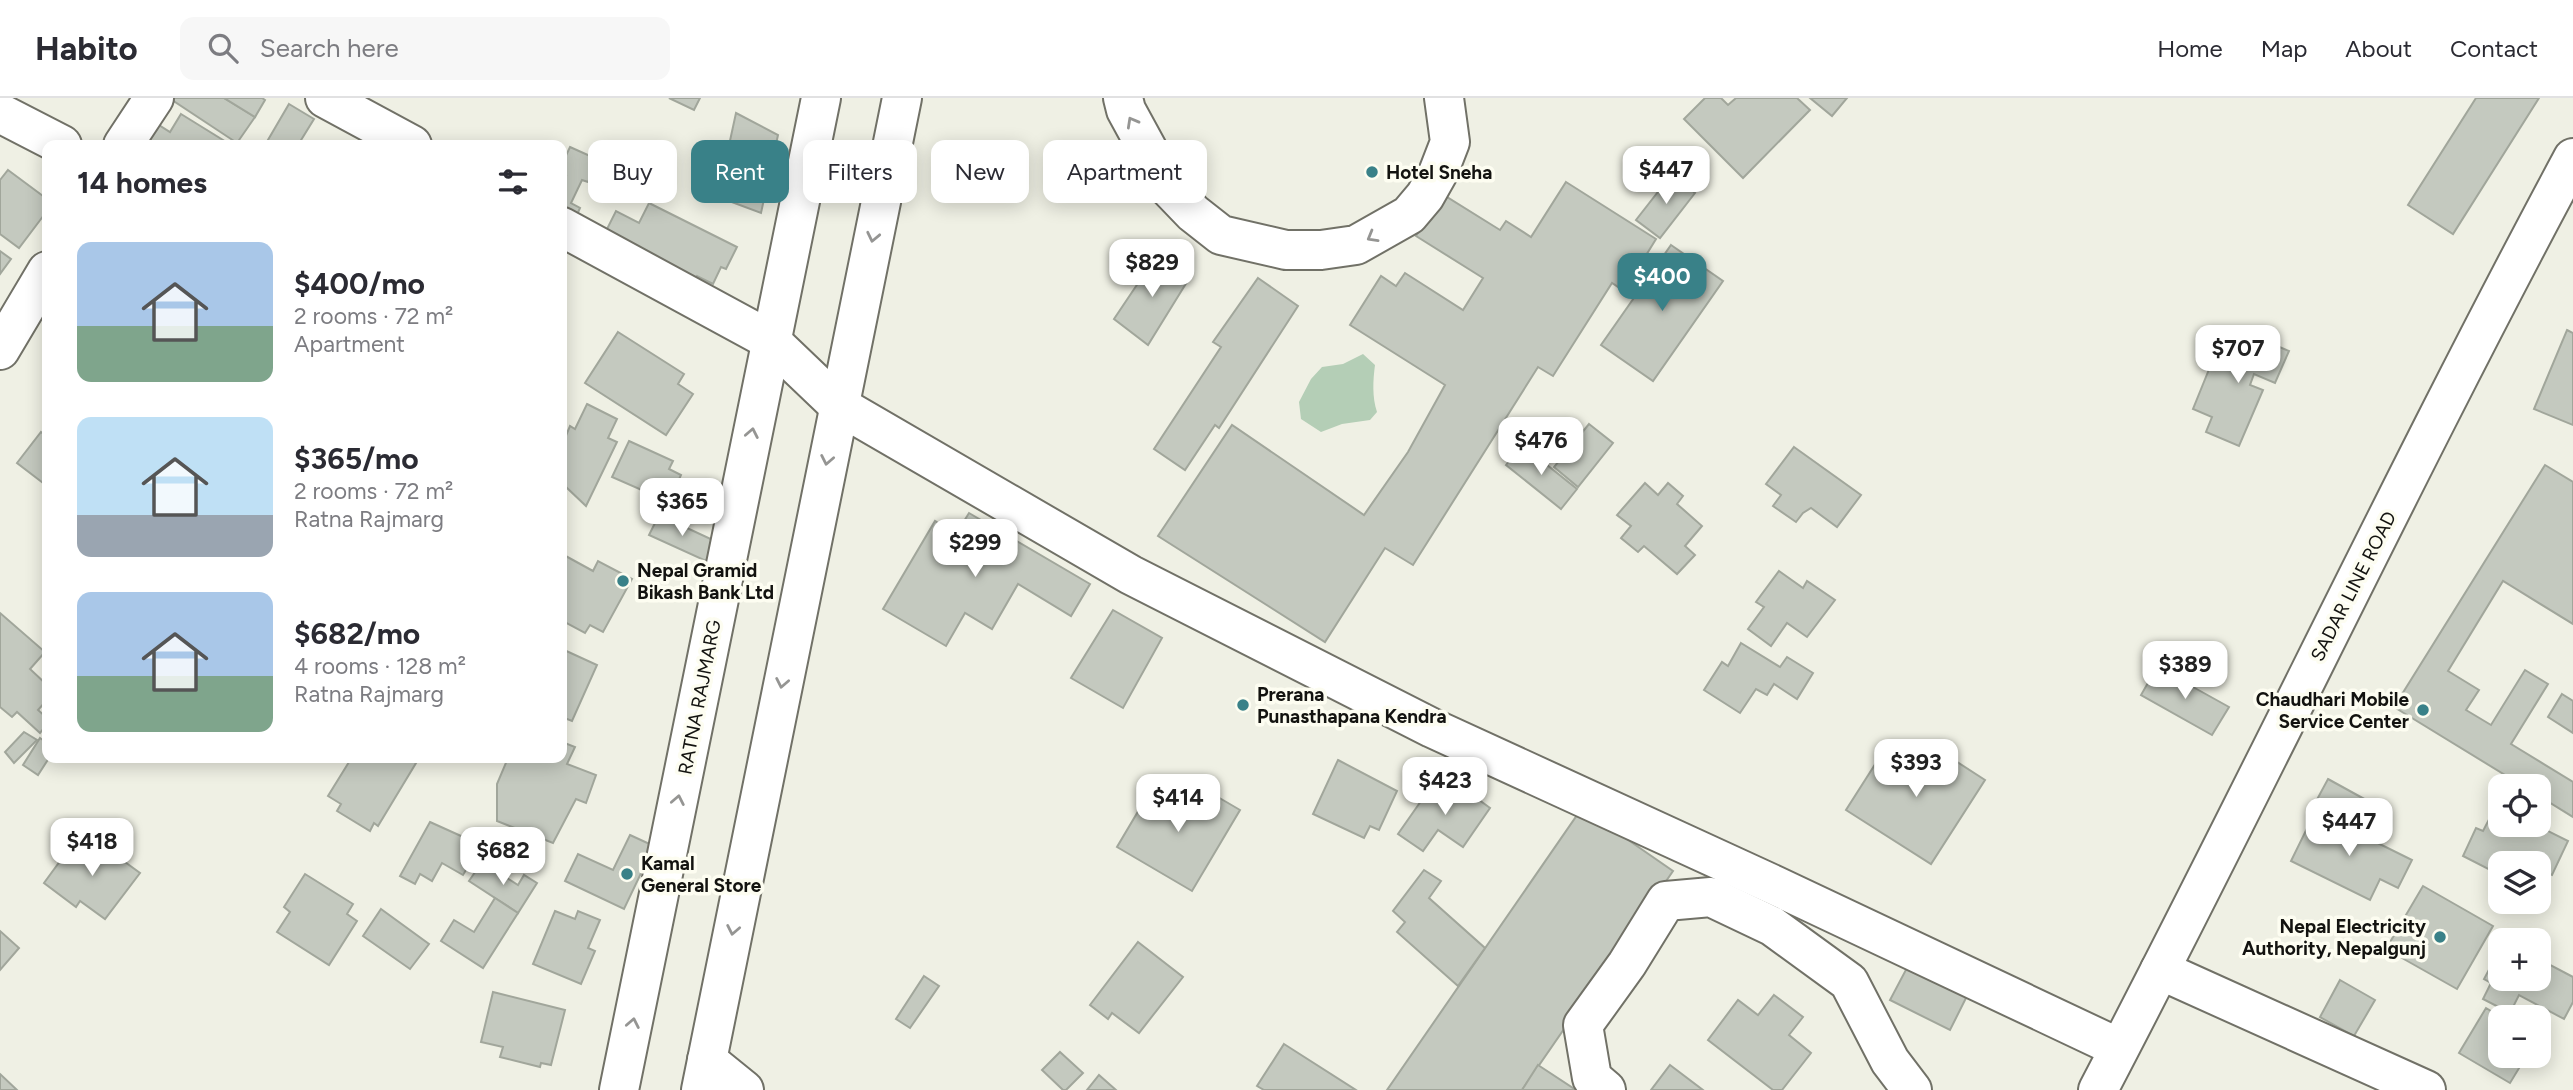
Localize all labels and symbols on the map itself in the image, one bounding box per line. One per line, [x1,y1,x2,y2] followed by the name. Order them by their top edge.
[1127,116,1141,129] one-way arrow
[1625,146,1707,206] pin: $447
[1386,161,1492,184] place label: Hotel Sneha
[1364,164,1380,180] marker: Hotel Sneha
[1366,229,1379,242] one-way arrow
[866,231,881,243] one-way arrow
[1111,240,1193,299] pin: $829
[1621,254,1703,313] pin: $400
[2197,326,2279,385] pin: $707
[1500,418,1582,477] pin: $476
[743,427,758,439] one-way arrow
[820,454,835,466] one-way arrow
[641,478,723,538] pin: $365
[2306,507,2401,665] street label: SADAR LINE ROAD
[934,519,1016,579] pin: $299
[637,559,774,604] place label: Nepal Gramid Bikash Bank Ltd
[615,573,631,589] marker: Nepal Gramid Bikash Bank Ltd
[673,618,726,776] street label: RATNA RAJMARG
[2144,642,2226,701] pin: $389
[776,677,791,689] one-way arrow
[1257,683,1447,728] place label: Prerana Punasthapana Kendra
[2256,688,2409,733] place label: Chaudhari Mobile Service Center
[1235,697,1251,713] marker: Prerana Punasthapana Kendra
[2415,702,2431,718] marker: Chaudhari Mobile Service Center
[1875,740,1957,799] pin: $393
[1404,758,1486,817] pin: $423
[1137,774,1219,834] pin: $414
[669,794,684,806] one-way arrow
[2308,798,2390,858] pin: $447
[51,818,133,878] pin: $418
[462,828,544,887] pin: $682
[641,852,762,897] place label: Kamal General Store
[619,866,635,882] marker: Kamal General Store
[2242,915,2426,960] place label: Nepal Electricity Authority, Nepalgunj
[726,924,741,936] one-way arrow
[2432,929,2448,945] marker: Nepal Electricity Authority, Nepalgunj
[625,1017,640,1029] one-way arrow

